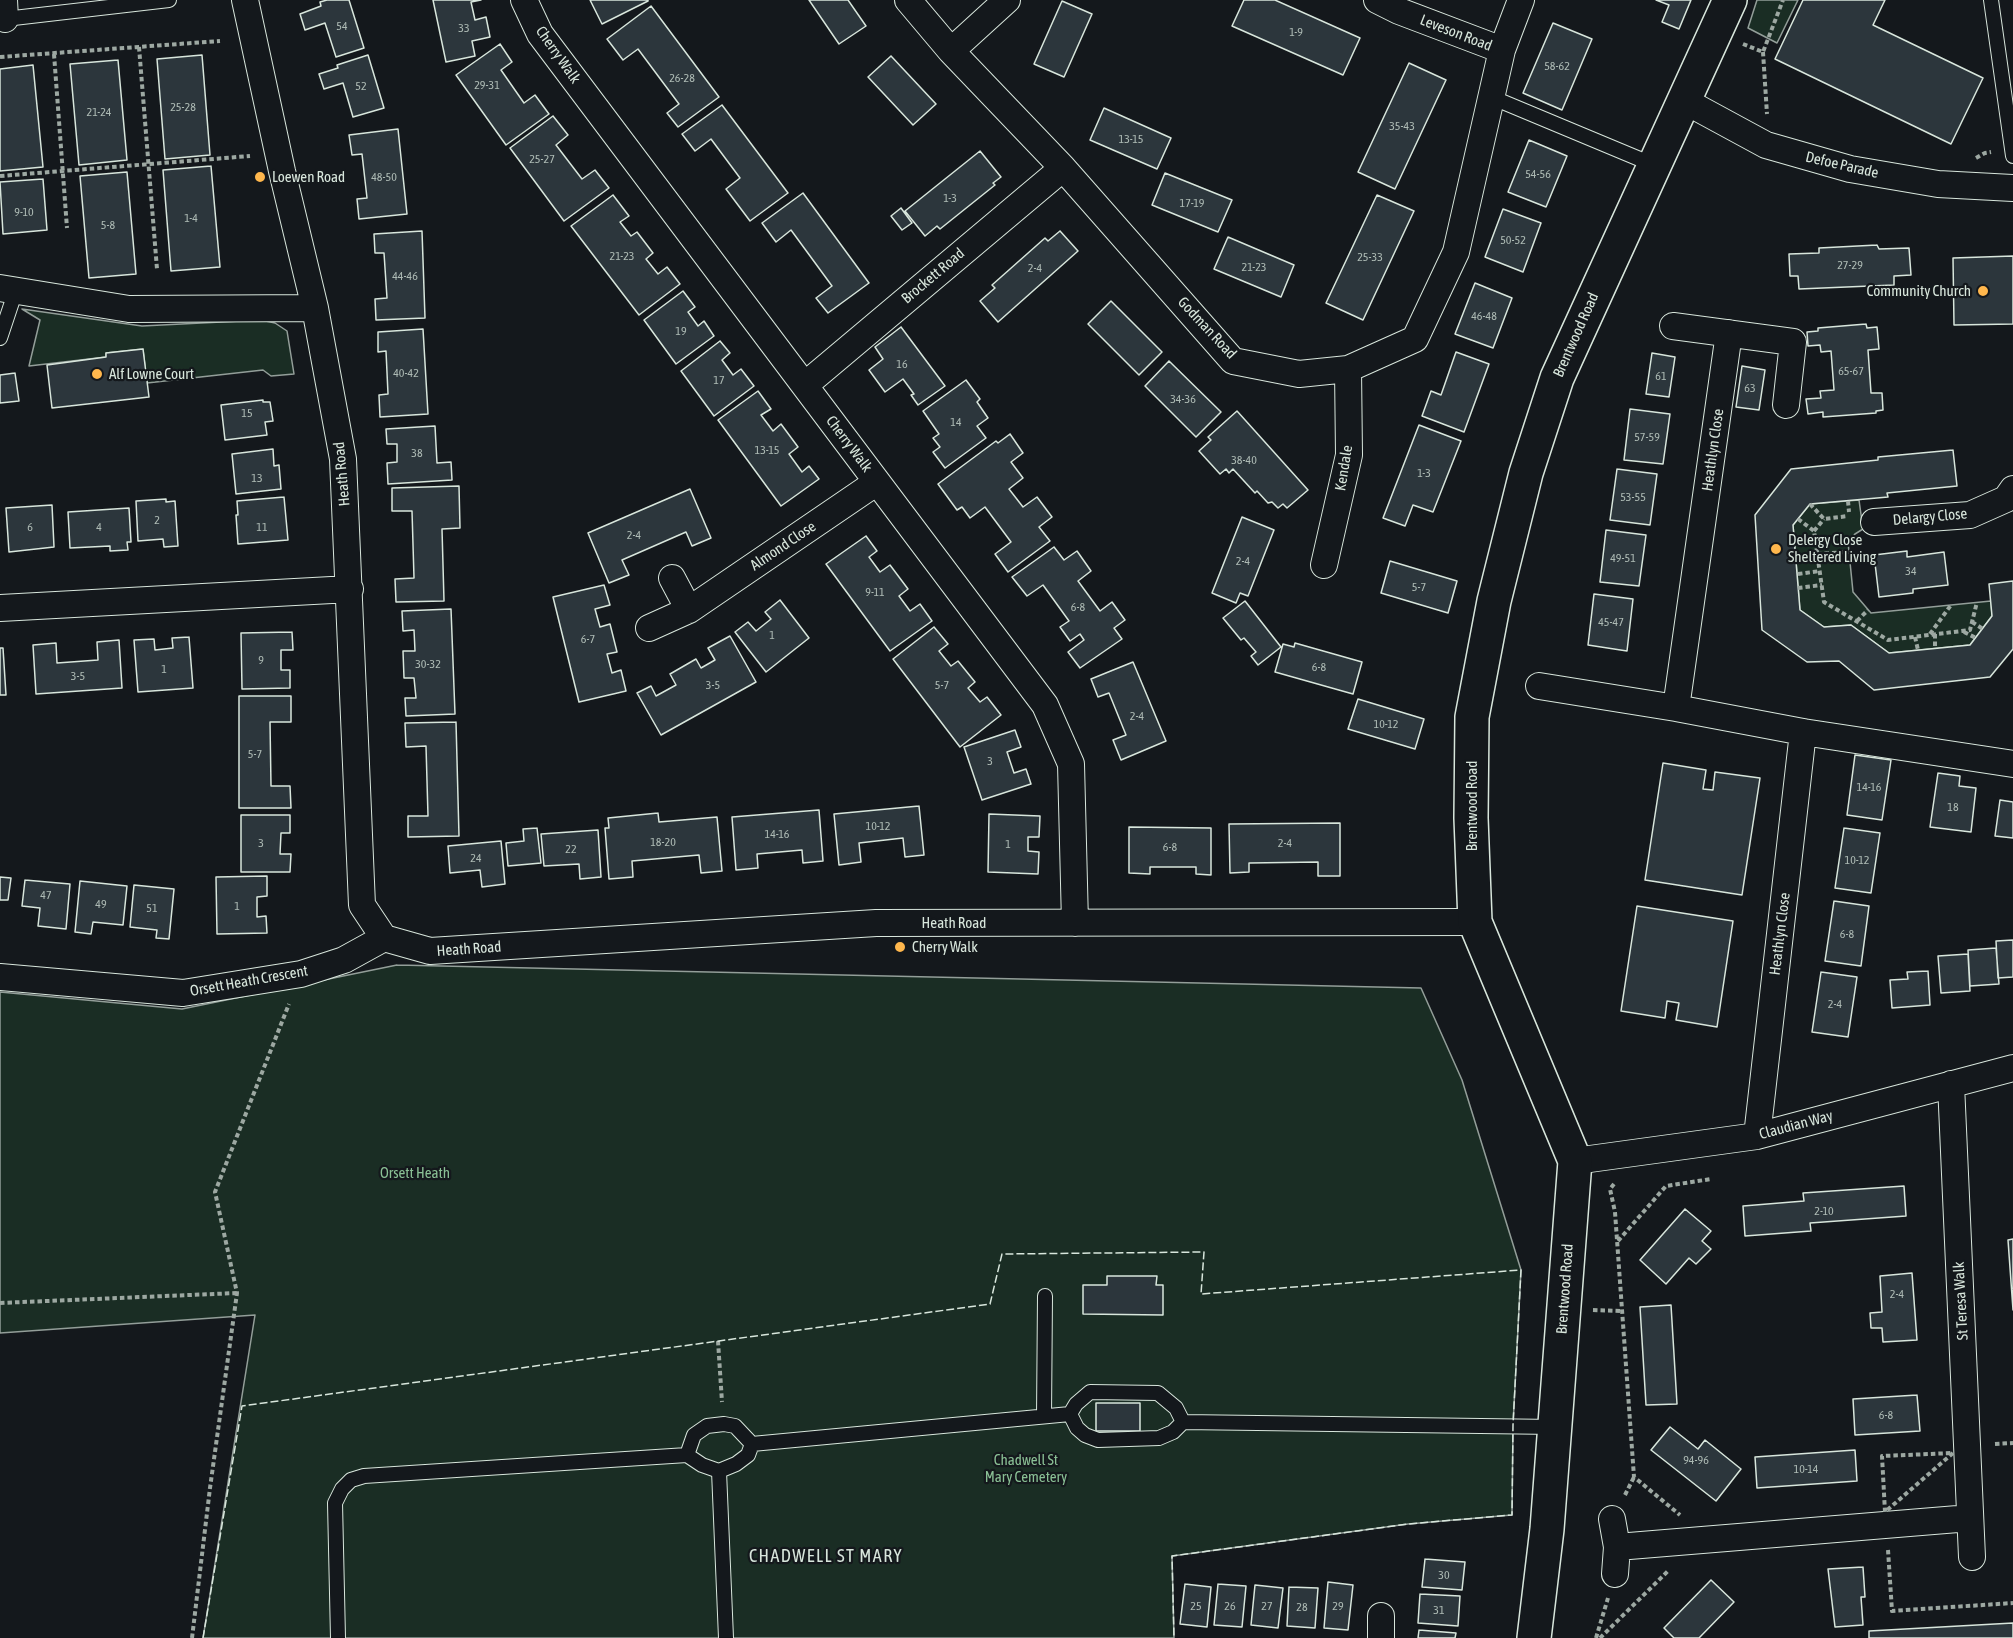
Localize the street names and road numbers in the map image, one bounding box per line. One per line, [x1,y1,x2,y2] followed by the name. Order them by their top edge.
[1417,11,1495,55] street label: Leveson Road
[532,23,584,87] street label: Cherry Walk
[1804,148,1880,182] street label: Defoe Parade
[898,244,968,308] street label: Brockett Road
[1549,290,1603,380] street label: Brentwood Road
[1174,293,1240,363] street label: Godman Road
[1698,408,1728,492] street label: Heathlyn Close
[822,412,876,476] street label: Cherry Walk
[330,441,354,507] street label: Heath Road
[1332,444,1356,492] street label: Kendale
[1892,505,1968,529] street label: Delargy Close
[747,517,819,575] street label: Almond Close
[1463,761,1481,851] street label: Brentwood Road
[1766,892,1794,976] street label: Heathlyn Close
[922,914,986,932] street label: Heath Road
[436,938,502,960] street label: Heath Road
[189,962,309,1000] street label: Orsett Heath Crescent
[1757,1107,1835,1143] street label: Claudian Way
[1553,1243,1577,1335] street label: Brentwood Road
[1950,1261,1972,1341] street label: St Teresa Walk

